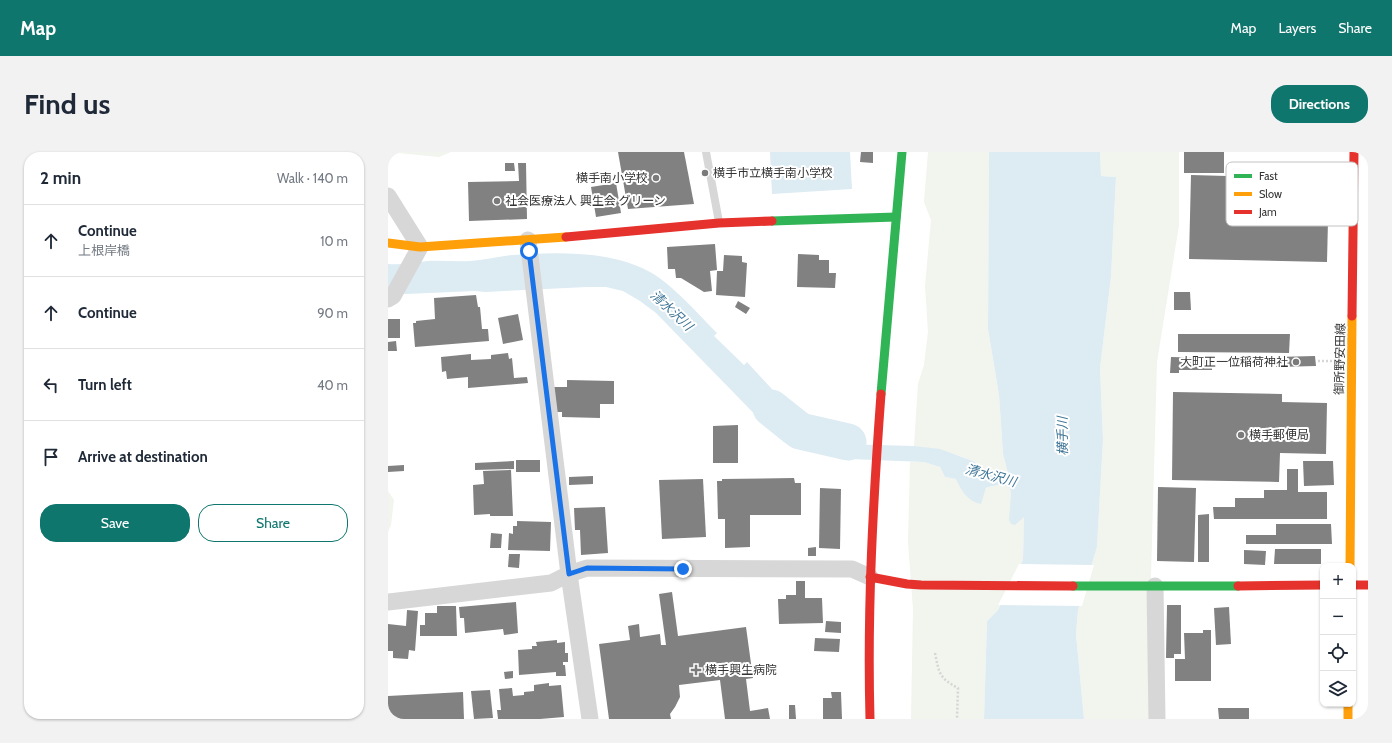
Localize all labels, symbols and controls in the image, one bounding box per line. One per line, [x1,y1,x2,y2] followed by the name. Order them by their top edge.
[20,17,56,40] text: Map
[1231,19,1256,37] text: Map
[1278,19,1316,37] text: Layers
[1338,19,1372,37] text: Share
[1271,85,1368,123] button: Directions
[24,87,110,121] text: Find us
[1226,162,1358,226] legend
[713,165,833,180] place label: 横手市立横手南小学校
[40,168,81,188] text: 2 min
[700,168,710,178] marker: 横手市立横手南小学校
[1259,169,1278,183] text: Fast
[277,170,348,186] text: Walk · 140 m
[576,170,648,185] place label: 横手南小学校
[651,173,661,183] marker: 横手南小学校
[1259,187,1282,201] text: Slow
[505,193,666,208] place label: 社会医療法人 興生会 グリーン
[492,196,502,206] marker: 社会医療法人 興生会 グリーン
[1258,205,1277,219] text: Jam
[78,222,137,240] text: Continue
[40,230,62,252] icon: ahead
[320,233,348,249] text: 10 m
[78,242,130,258] text: 上根岸橋
[520,242,538,260] route start
[648,286,698,335] water label: 清水沢川
[40,302,62,324] icon: ahead
[78,304,137,322] text: Continue
[317,305,348,321] text: 90 m
[1331,323,1348,395] street label: 御所野安田線
[1180,354,1288,369] place label: 大町正一位稲荷神社
[1291,357,1301,367] marker: 大町正一位稲荷神社
[40,374,62,396] icon: left
[78,376,132,394] text: Turn left
[317,377,348,393] text: 40 m
[1054,414,1070,456] water label: 横手川
[1249,427,1309,442] place label: 横手郵便局
[1236,430,1246,440] marker: 横手郵便局
[40,446,62,468] icon: arrive
[78,448,208,466] text: Arrive at destination
[964,461,1020,490] water label: 清水沢川
[40,504,190,542] button: Save
[198,504,348,542] button: Share
[674,560,692,578] route end
[1320,563,1356,707] map controls
[1320,563,1356,599] button: +
[1320,599,1356,635] button: −
[1320,635,1356,671] button: locate
[705,662,777,677] place label: 横手興生病院
[690,664,702,676] marker: 横手興生病院
[1320,671,1356,707] button: layers

